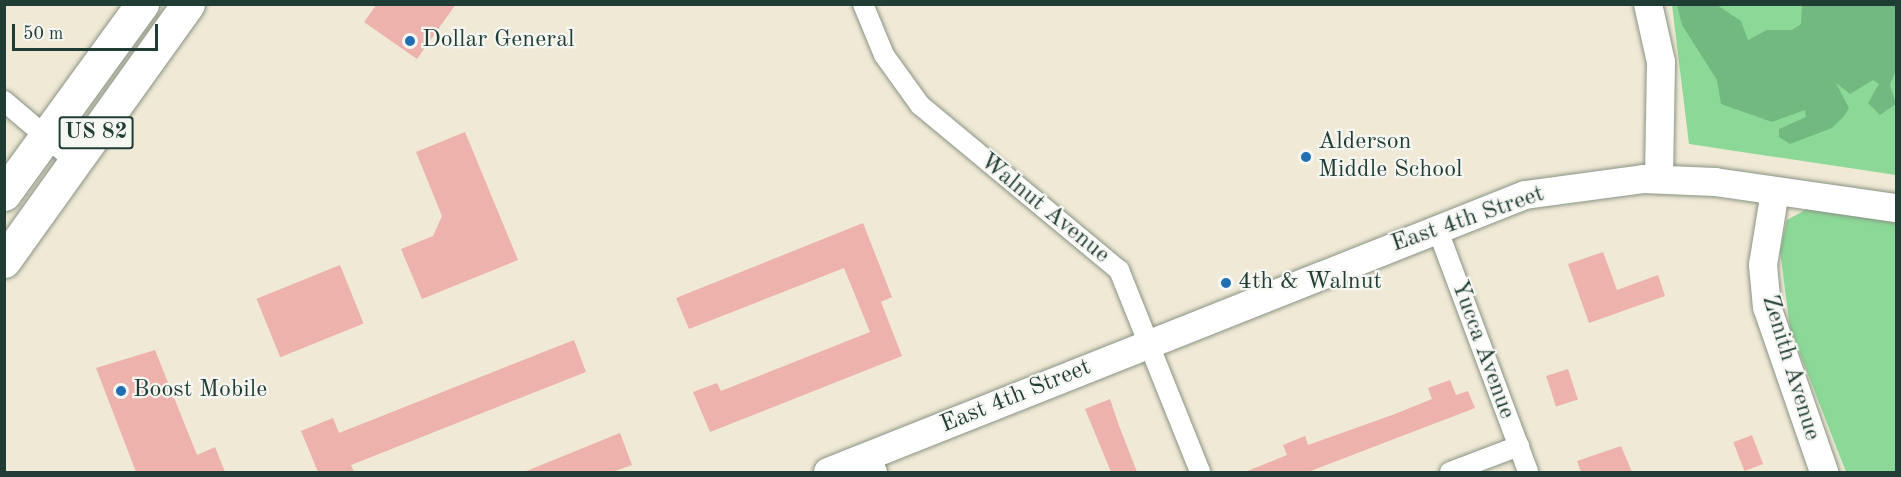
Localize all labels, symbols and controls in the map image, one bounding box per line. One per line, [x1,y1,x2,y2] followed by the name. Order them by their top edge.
[15,12,160,50] scale bar
[23,25,63,43] text: 50 m
[422,27,574,55] place label: Dollar General
[403,34,417,48] marker: Dollar General
[58,114,134,152] road number: US 82
[1318,129,1463,185] place label: Alderson Middle School
[973,148,1115,270] street label: Walnut Avenue
[1299,150,1313,164] marker: Alderson Middle School
[1388,180,1548,260] street label: East 4th Street
[1238,269,1382,297] place label: 4th & Walnut
[1219,276,1233,290] marker: 4th & Walnut
[1444,277,1520,423] street label: Yucca Avenue
[1754,292,1826,444] street label: Zenith Avenue
[937,354,1095,440] street label: East 4th Street
[133,377,267,405] place label: Boost Mobile
[114,384,128,398] marker: Boost Mobile

